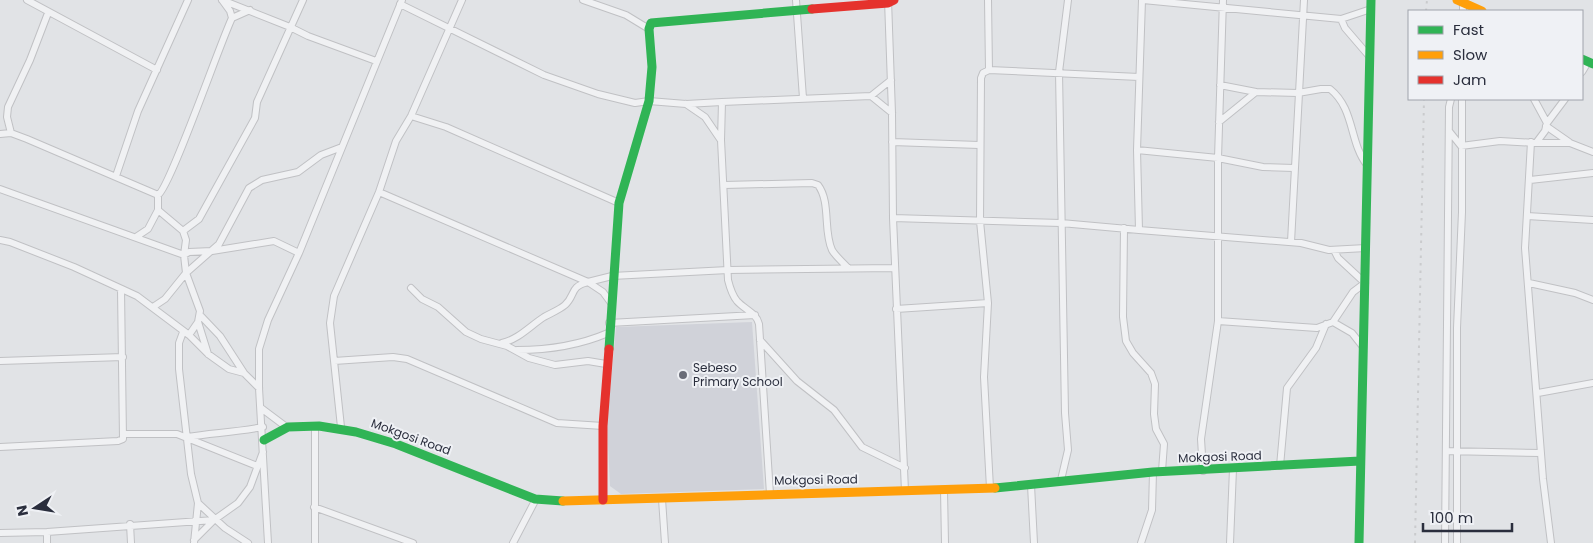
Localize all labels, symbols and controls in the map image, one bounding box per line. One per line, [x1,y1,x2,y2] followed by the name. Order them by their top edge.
[1408,10,1583,100] legend
[1453,19,1484,40] text: Fast
[1453,44,1488,65] text: Slow
[1453,69,1487,90] text: Jam
[693,359,783,390] place label: Sebeso Primary School
[677,369,689,381] marker: Sebeso Primary School
[369,414,453,459] street label: Mokgosi Road
[1178,447,1262,466] street label: Mokgosi Road
[774,470,858,489] street label: Mokgosi Road
[10,483,60,533] north arrow
[1423,500,1512,532] scale bar
[11,503,33,518] text: N
[1430,507,1473,528] text: 100 m

